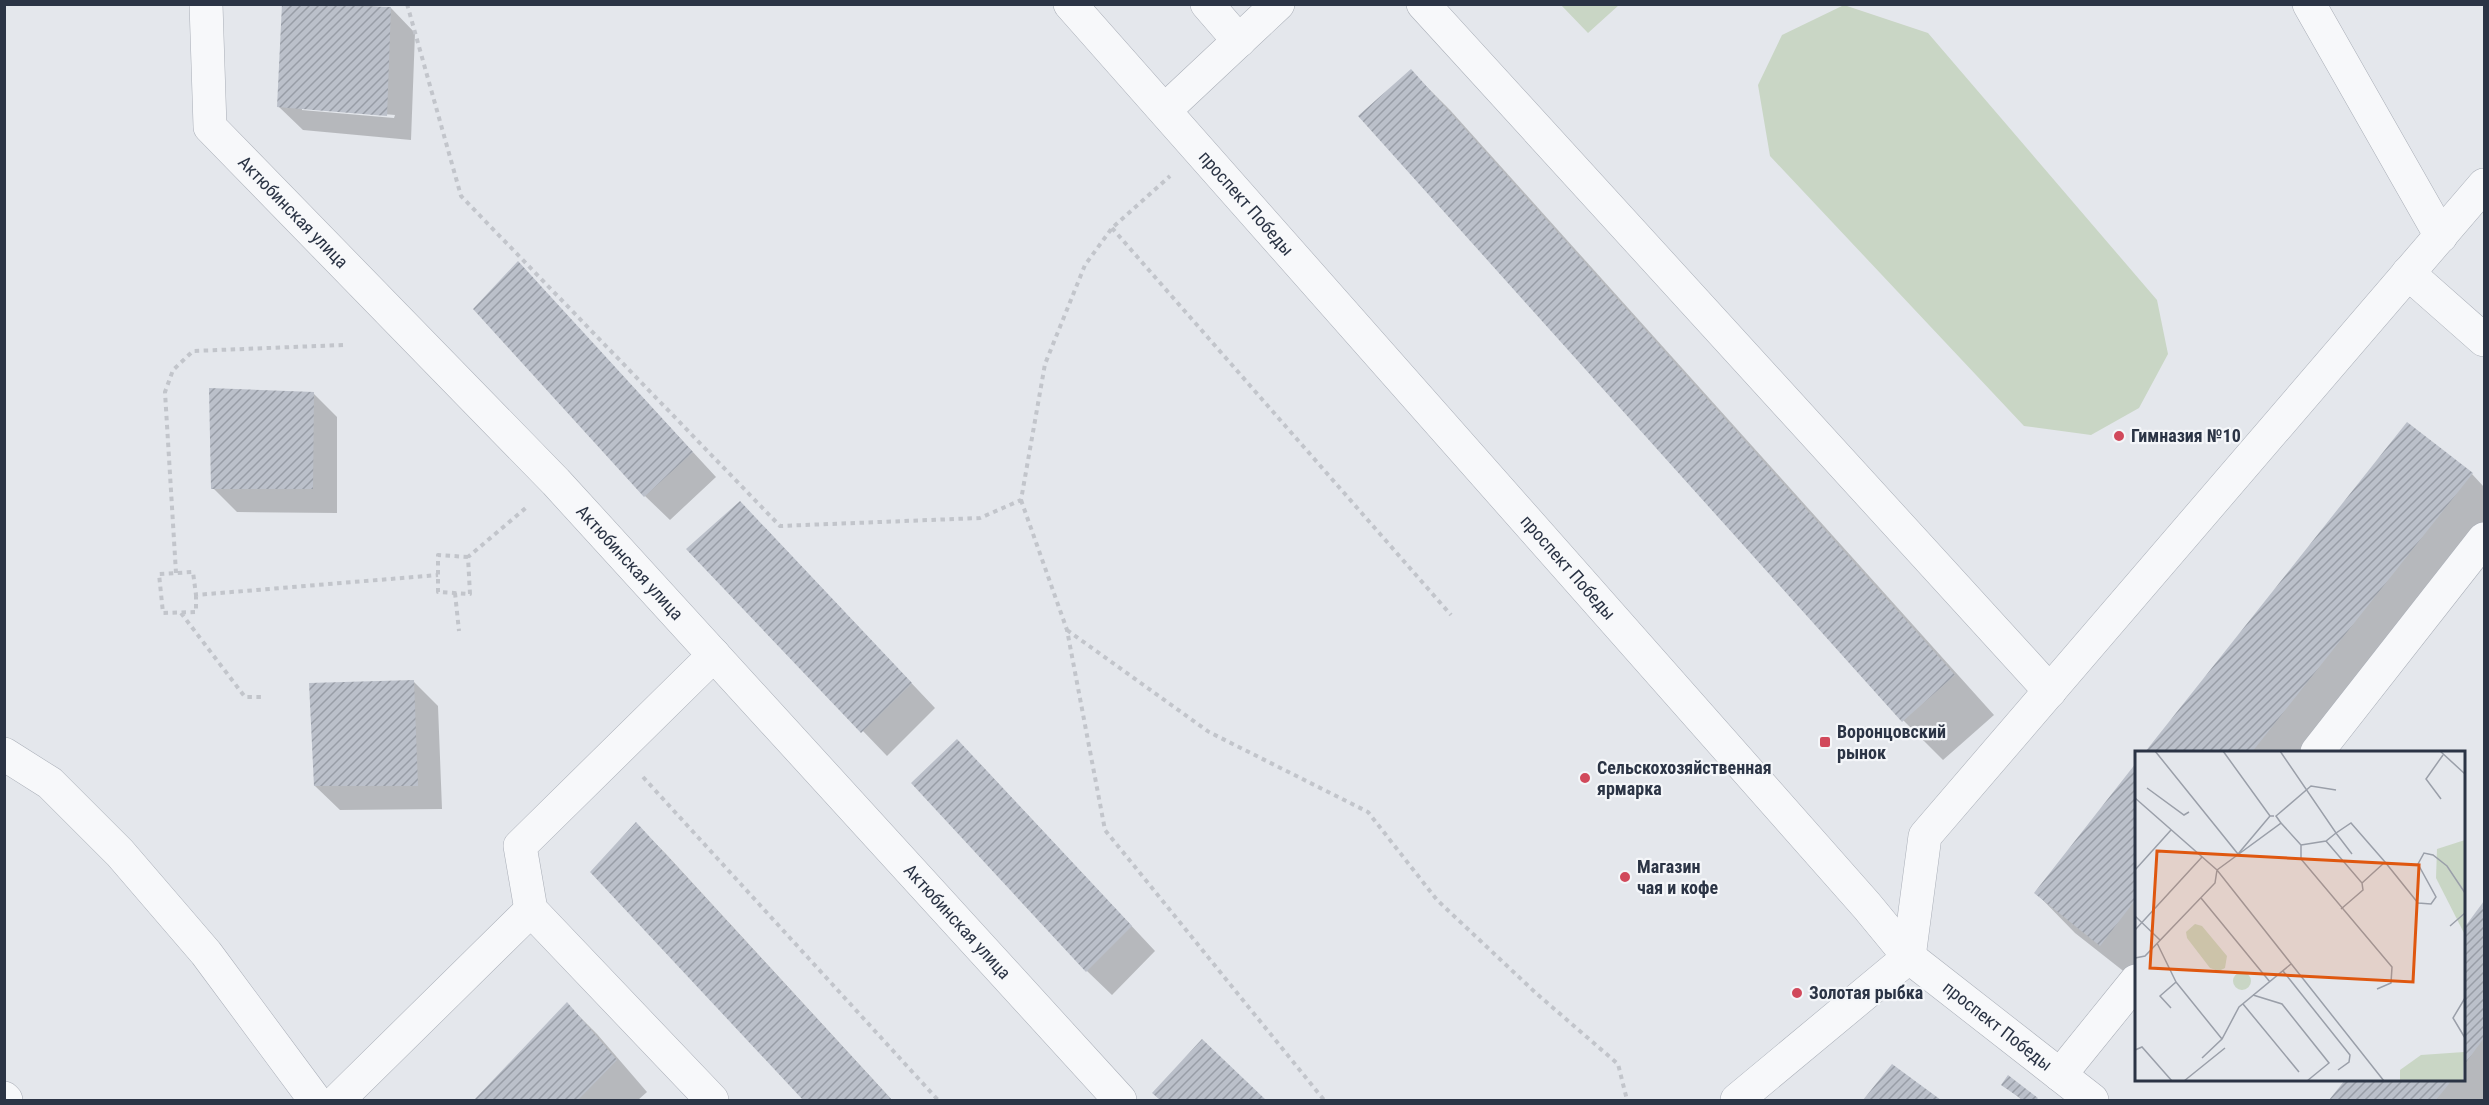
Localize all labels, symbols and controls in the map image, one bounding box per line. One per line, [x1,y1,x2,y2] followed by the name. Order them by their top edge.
[1195,146,1298,260] street label: проспект Победы
[234,151,353,272] street label: Актюбинская улица
[2131,425,2241,446] place label: Гимназия №10
[2112,429,2126,443] marker: Гимназия №10
[572,500,688,624] street label: Актюбинская улица
[1516,510,1620,624] street label: проспект Победы
[1837,721,1946,763] place label: Воронцовский рынок
[1818,735,1832,749] marker: Воронцовский рынок
[2135,751,2465,1081] inset map
[1597,757,1772,799] place label: Сельскохозяйственная ярмарка
[1578,771,1592,785] marker: Сельскохозяйственная ярмарка
[1637,856,1718,898] place label: Магазин чая и кофе
[900,859,1015,983] street label: Актюбинская улица
[1618,870,1632,884] marker: Магазин чая и кофе
[1939,977,2057,1075] street label: проспект Победы
[1809,982,1923,1003] place label: Золотая рыбка
[1790,986,1804,1000] marker: Золотая рыбка

